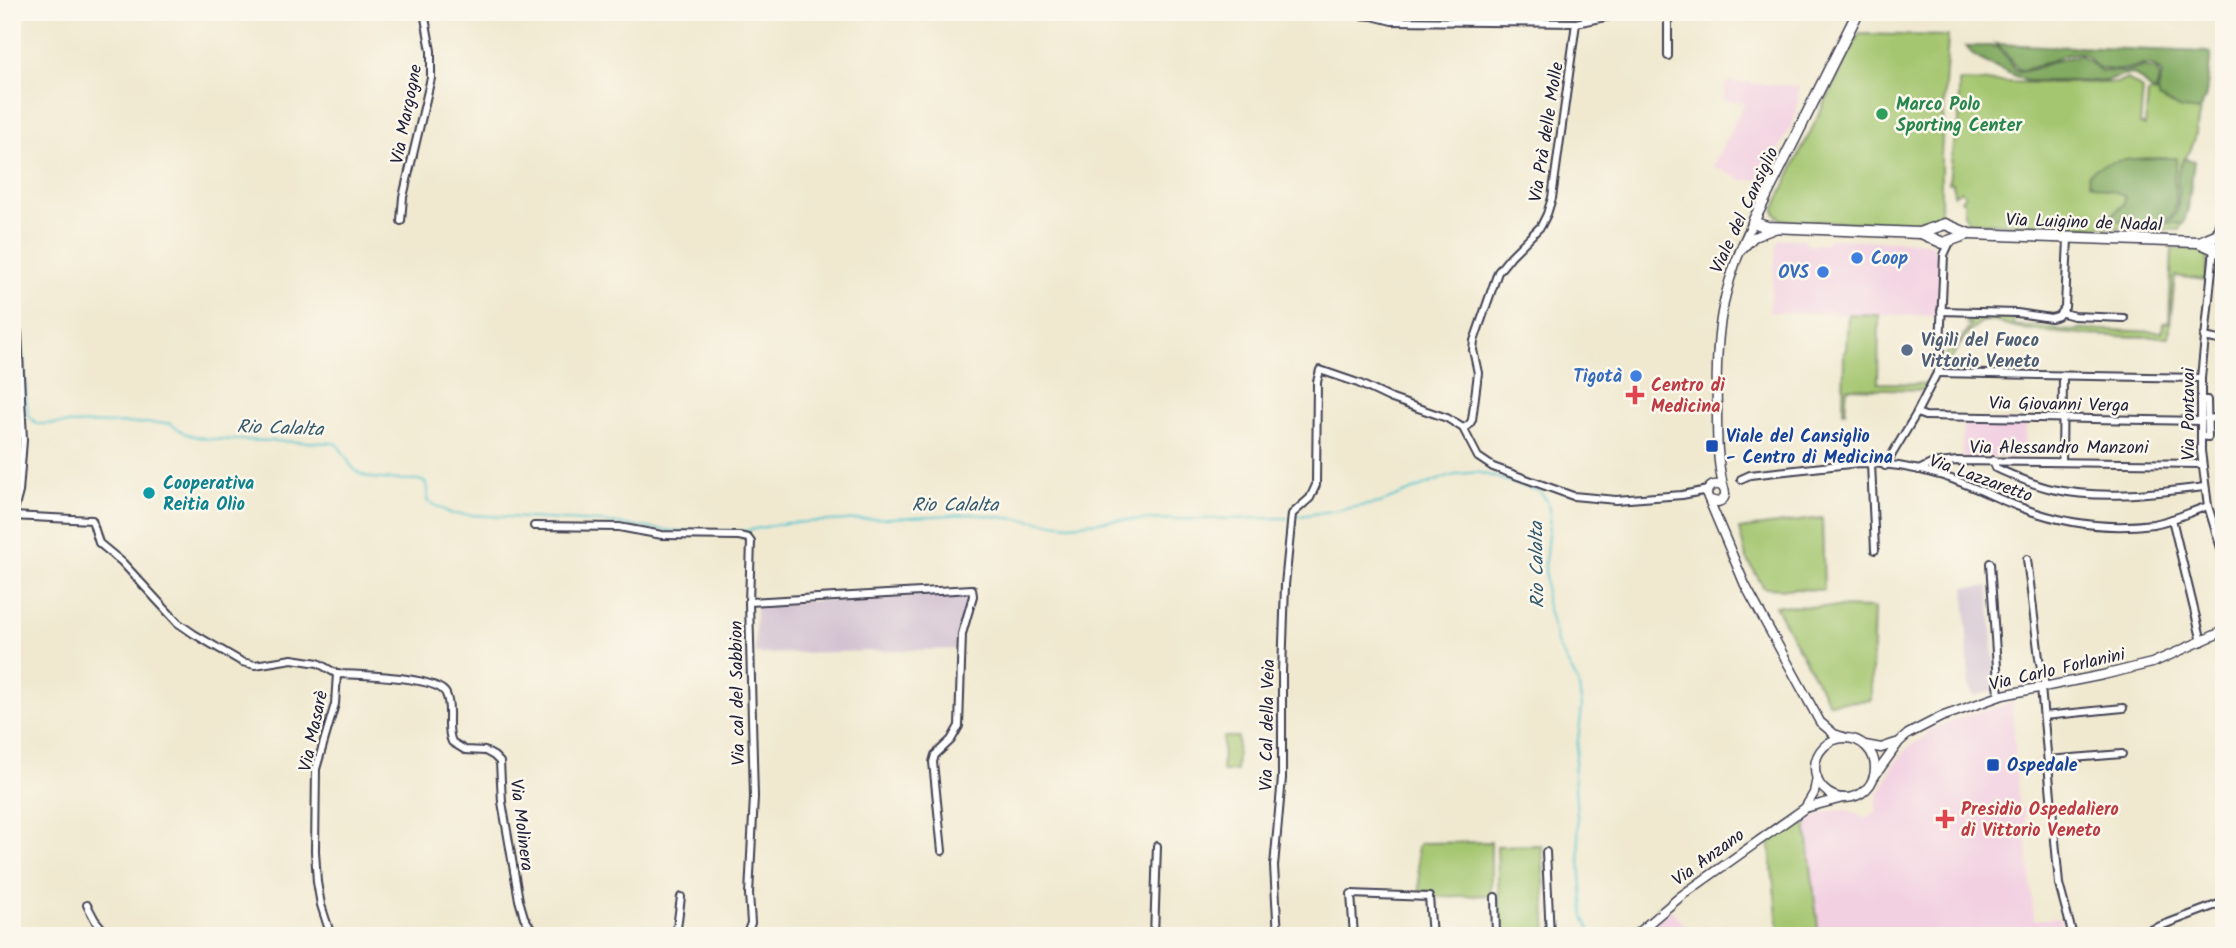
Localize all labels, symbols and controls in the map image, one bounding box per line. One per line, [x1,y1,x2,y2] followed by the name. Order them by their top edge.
[1522,60,1573,204] street label: Via Prà delle Molle
[384,62,431,167] street label: Via Margogne
[1896,91,2023,141] place label: Marco Polo Sporting Center
[1874,106,1890,122] marker: Marco Polo Sporting Center
[1703,142,1787,279] street label: Viale del Cansiglio
[2005,206,2163,241] street label: Via Luigino de Nadal
[1871,245,1909,274] place label: Coop
[1849,250,1865,266] marker: Coop
[1778,259,1809,288] place label: OVS
[1815,264,1831,280] marker: OVS
[1921,327,2039,377] place label: Vigili del Fuoco Vittorio Veneto
[1899,342,1915,358] marker: Vigili del Fuoco Vittorio Veneto
[1573,363,1622,392] place label: Tigotà
[2175,367,2204,460] street label: Via Pontavai
[1628,368,1644,384] marker: Tigotà
[1651,372,1725,422] place label: Centro di Medicina
[1625,385,1645,405] marker: Centro di Medicina
[1989,390,2129,421] street label: Via Giovanni Verga
[236,412,325,446] water label: Rio Calalta
[1726,423,1893,473] place label: Viale del Cansiglio - Centro di Medicina
[1970,434,2149,463] street label: Via Alessandro Manzoni
[1704,438,1720,454] marker: Viale del Cansiglio - Centro di Medicina
[1925,447,2036,512] street label: Via Lazzaretto
[163,470,254,520] place label: Cooperativa Reitia Olio
[141,485,157,501] marker: Cooperativa Reitia Olio
[912,491,999,521] water label: Rio Calalta
[1522,520,1554,609] water label: Rio Calalta
[723,620,754,766] street label: Via cal del Sabbion
[1987,641,2129,700] street label: Via Carlo Forlanini
[1253,659,1284,791] street label: Via Cal della Veia
[292,688,337,774] street label: Via Masarè
[2007,752,2078,781] place label: Ospedale
[1985,757,2001,773] marker: Ospedale
[500,777,541,873] street label: Via Molinera
[1961,796,2119,846] place label: Presidio Ospedaliero di Vittorio Veneto
[1935,809,1955,829] marker: Presidio Ospedaliero di Vittorio Veneto
[1666,822,1751,895] street label: Via Anzano

